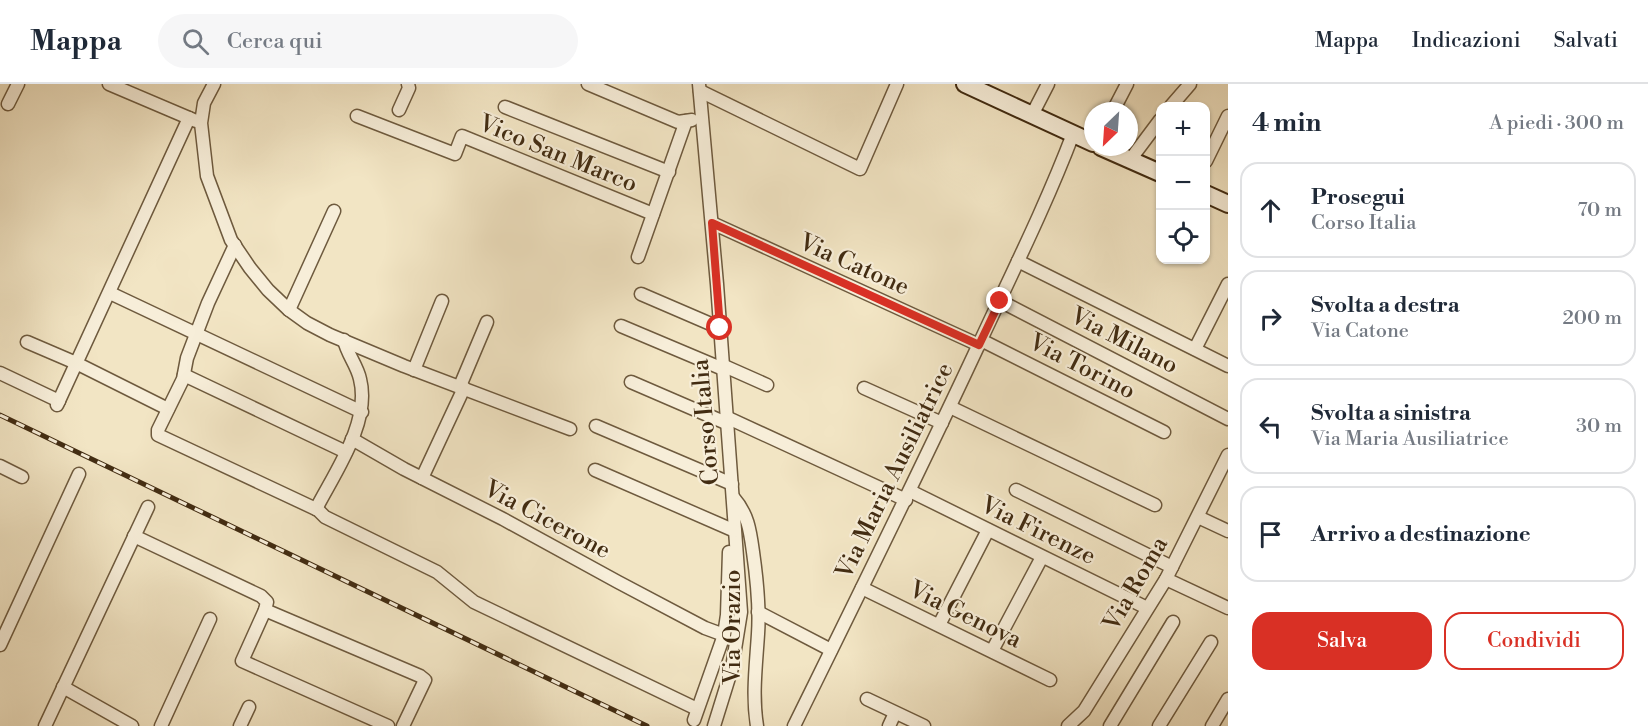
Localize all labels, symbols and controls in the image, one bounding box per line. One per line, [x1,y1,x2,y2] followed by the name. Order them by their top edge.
[158,14,578,68] search box
[30,24,122,59] text: Mappa
[179,25,212,58] icon: search
[227,28,322,55] text: Cerca qui
[1315,28,1379,54] text: Mappa
[1412,28,1521,54] text: Indicazioni
[1554,28,1618,54] text: Salvati
[1084,102,1138,156] north arrow
[1156,102,1210,264] map controls
[1156,102,1210,156] button: +
[1252,107,1322,139] text: 4 min
[473,108,642,199] street label: Vico San Marco
[1489,111,1624,136] text: A piedi · 300 m
[1156,156,1210,210] button: −
[1311,184,1405,211] text: Prosegui
[1254,194,1287,227] icon: ahead
[1578,198,1622,223] text: 70 m
[1156,210,1210,264] button: locate
[1311,211,1416,236] text: Corso Italia
[793,227,914,303] street label: Via Catone
[986,287,1012,313] route end
[1311,292,1460,319] text: Svolta a destra
[1064,301,1183,381] street label: Via Milano
[1254,302,1287,335] icon: right
[1562,306,1622,331] text: 200 m
[706,314,732,340] route start
[1311,319,1409,344] text: Via Catone
[1023,327,1140,407] street label: Via Torino
[685,357,726,486] street label: Corso Italia
[829,358,960,585] street label: Via Maria Ausiliatrice
[1311,400,1471,427] text: Svolta a sinistra
[1254,410,1287,443] icon: left
[1576,414,1622,439] text: 30 m
[1311,427,1509,452] text: Via Maria Ausiliatrice
[478,474,616,566] street label: Via Cicerone
[975,490,1101,572] street label: Via Firenze
[1254,518,1287,551] icon: arrive
[1311,521,1531,548] text: Arrivo a destinazione
[1097,531,1175,637] street label: Via Roma
[718,570,748,685] street label: Via Orazio
[903,574,1027,656] street label: Via Genova
[1252,612,1432,670] button: Salva
[1444,612,1624,670] button: Condividi

